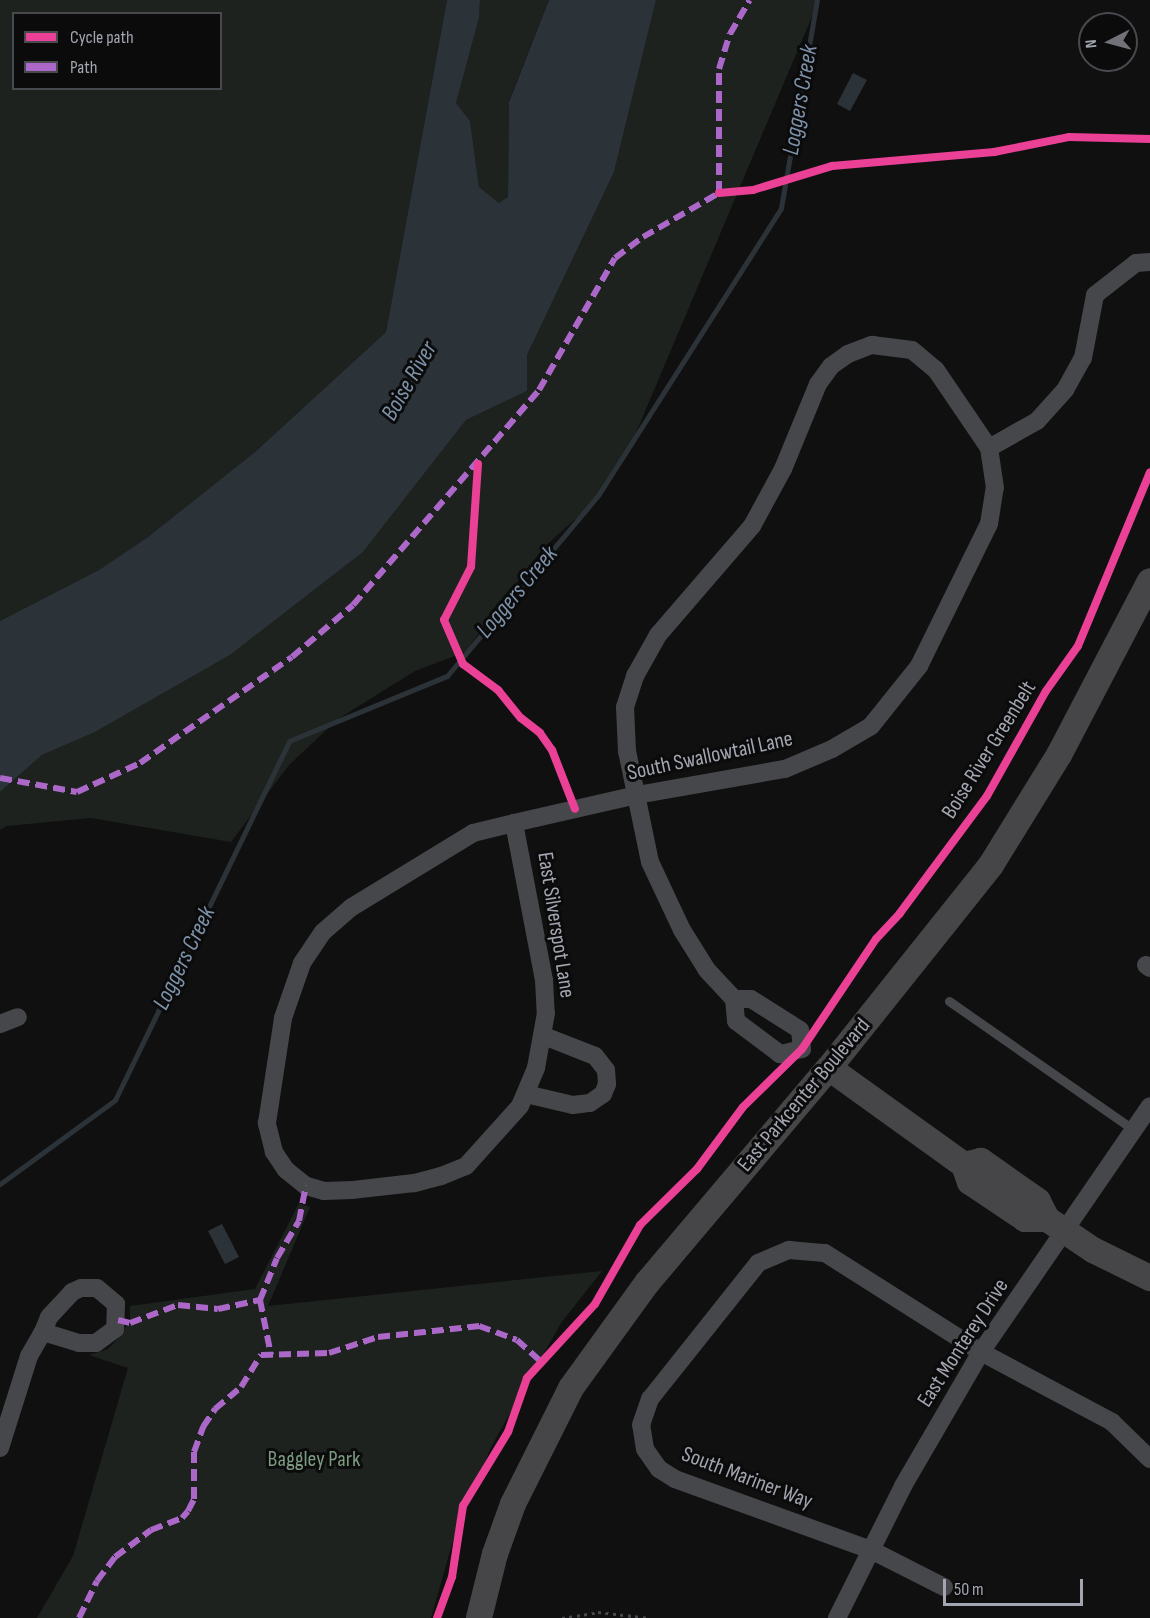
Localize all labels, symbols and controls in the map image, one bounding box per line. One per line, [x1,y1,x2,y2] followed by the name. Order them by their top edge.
[12,12,222,90] legend
[1078,12,1138,72] north arrow
[70,27,134,48] text: Cycle path
[1082,38,1101,49] text: N
[776,43,824,157] water label: Loggers Creek
[70,57,98,78] text: Path
[375,336,443,426] water label: Boise River
[470,540,564,644] water label: Loggers Creek
[936,676,1042,824] street label: Boise River Greenbelt
[625,726,795,786] street label: South Swallowtail Lane
[531,850,581,1000] street label: East Silverspot Lane
[147,902,221,1014] water label: Loggers Creek
[732,1013,876,1177] street label: East Parkcenter Boulevard
[912,1274,1014,1412] street label: East Monterey Drive
[678,1441,816,1515] street label: South Mariner Way
[268,1447,360,1473] park label: Baggley Park
[946,1567,1086,1605] scale bar
[954,1579,984,1600] text: 50 m

